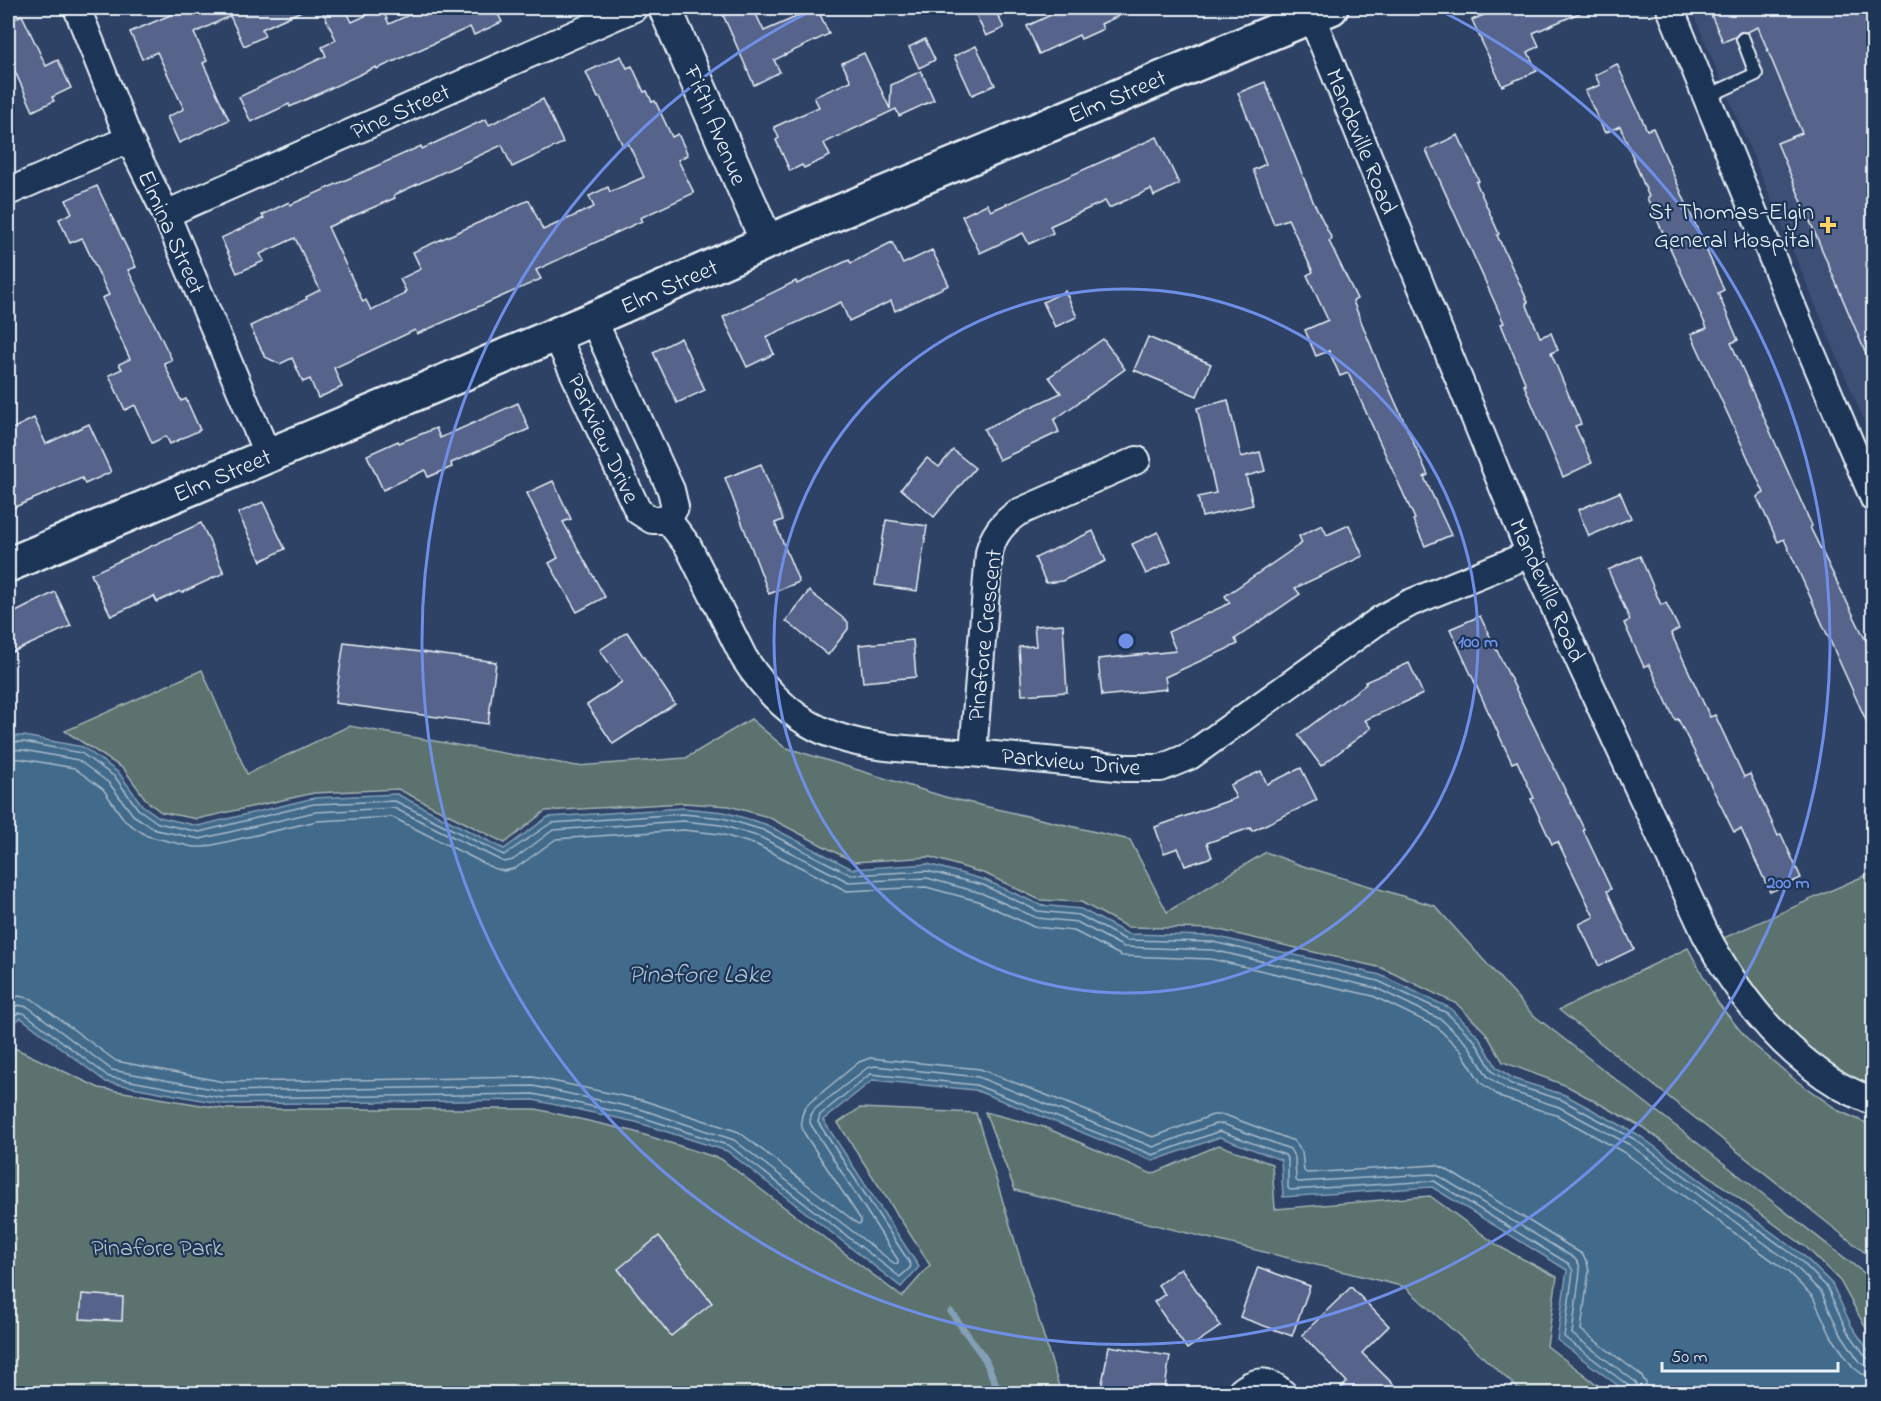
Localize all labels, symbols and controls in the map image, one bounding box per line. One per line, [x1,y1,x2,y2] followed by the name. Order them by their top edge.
[672,60,755,192] street label: Fifth Avenue
[1063,62,1173,135] street label: Elm Street
[1315,64,1405,220] street label: Mandeville Road
[346,76,456,151] street label: Pine Street
[127,165,213,301] street label: Elmina Street
[1649,196,1814,259] place label: St Thomas-Elgin General Hospital
[1819,216,1837,234] marker: St Thomas-Elgin General Hospital
[616,251,724,325] street label: Elm Street
[556,368,647,510] street label: Parkview Drive
[168,441,278,514] street label: Elm Street
[1498,513,1593,669] street label: Mandeville Road
[960,547,1013,723] street label: Pinafore Crescent
[1458,630,1498,656] text: 100 m
[1116,631,1136,651] centre of rings
[1000,740,1142,787] street label: Parkview Drive
[1766,871,1810,897] text: 200 m
[628,957,771,995] water label: Pinafore Lake
[91,1232,223,1267] park label: Pinafore Park
[1662,1335,1838,1373] scale bar
[1671,1345,1708,1371] text: 50 m

